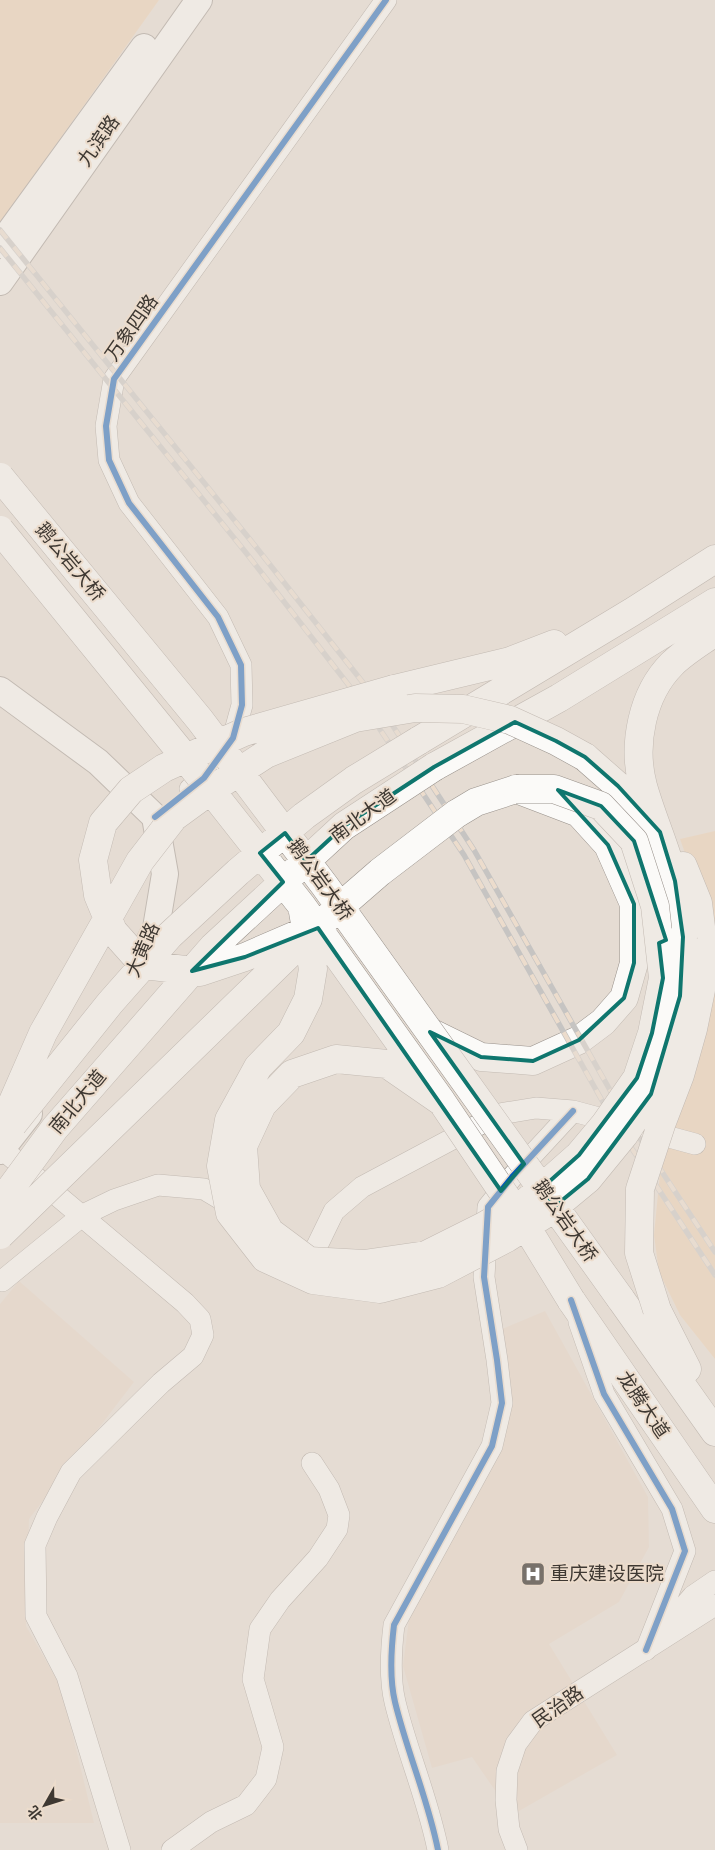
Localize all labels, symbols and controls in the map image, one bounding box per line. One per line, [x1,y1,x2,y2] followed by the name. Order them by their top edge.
[73,111,125,171] street label: 九滨路
[100,290,164,366] street label: 万象四路
[30,518,110,606] street label: 鹅公岩大桥
[325,784,401,848] street label: 南北大道
[282,835,358,925] street label: 鹅公岩大桥
[121,919,165,981] street label: 大黄路
[44,1065,112,1139] street label: 南北大道
[528,1175,602,1267] street label: 鹅公岩大桥
[612,1367,674,1443] street label: 龙腾大道
[520,1561,546,1587] hospital icon: 重庆建设医院
[550,1562,664,1586] place label: 重庆建设医院
[528,1681,588,1733] street label: 民治路
[20,1780,70,1830] north arrow
[24,1802,46,1824] text: 北

